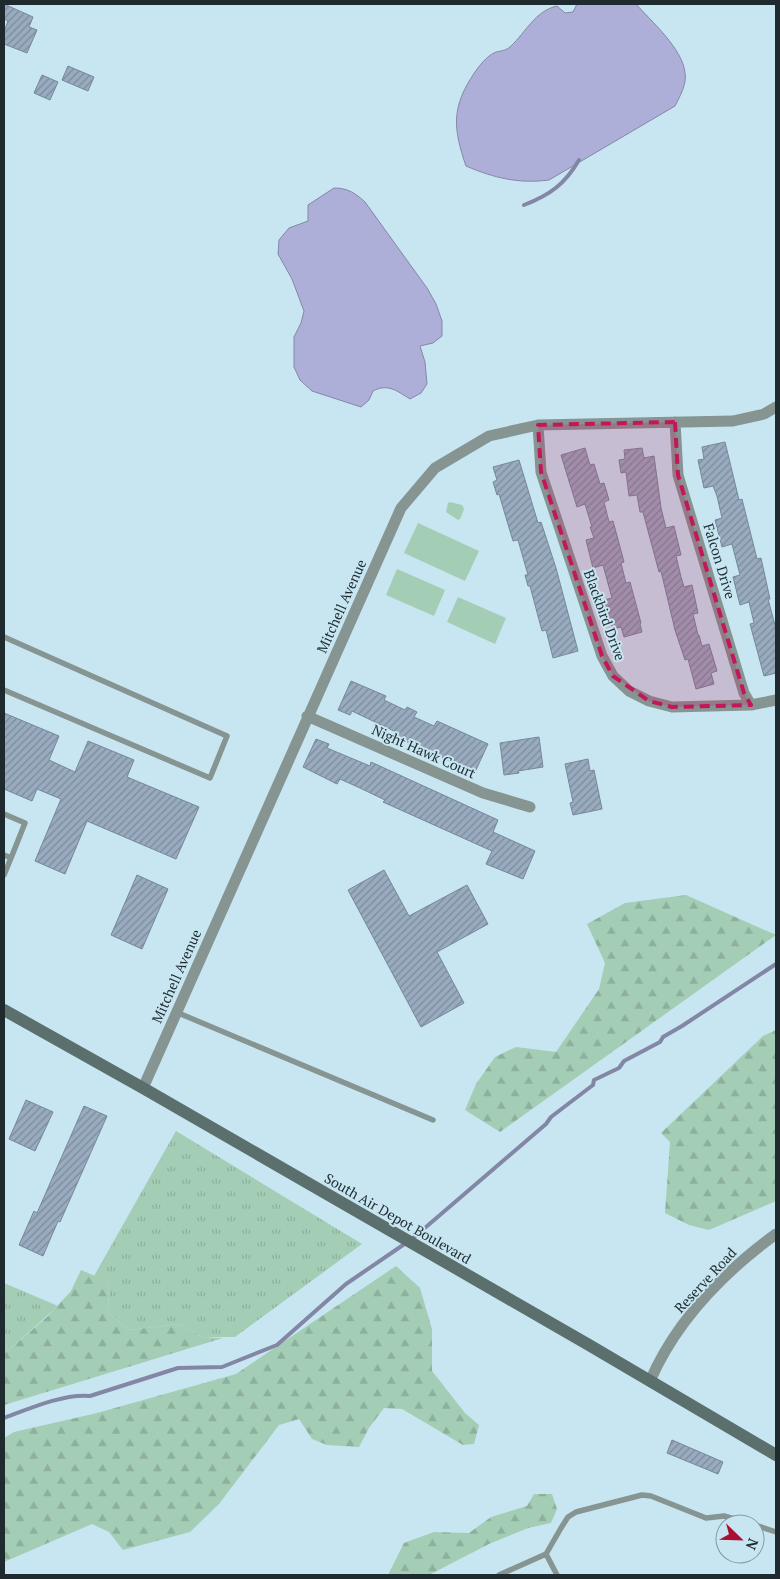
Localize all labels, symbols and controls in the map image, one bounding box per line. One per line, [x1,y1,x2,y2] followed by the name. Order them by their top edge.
[700,521,740,601] street label: Falcon Drive
[312,556,370,656] street label: Mitchell Avenue
[580,567,630,663] street label: Blackbird Drive
[369,720,480,783] street label: Night Hawk Court
[147,926,205,1026] street label: Mitchell Avenue
[321,1168,475,1268] street label: South Air Depot Boulevard
[670,1243,740,1317] street label: Reserve Road
[715,1514,765,1564] north arrow
[741,1536,763,1553] text: N

